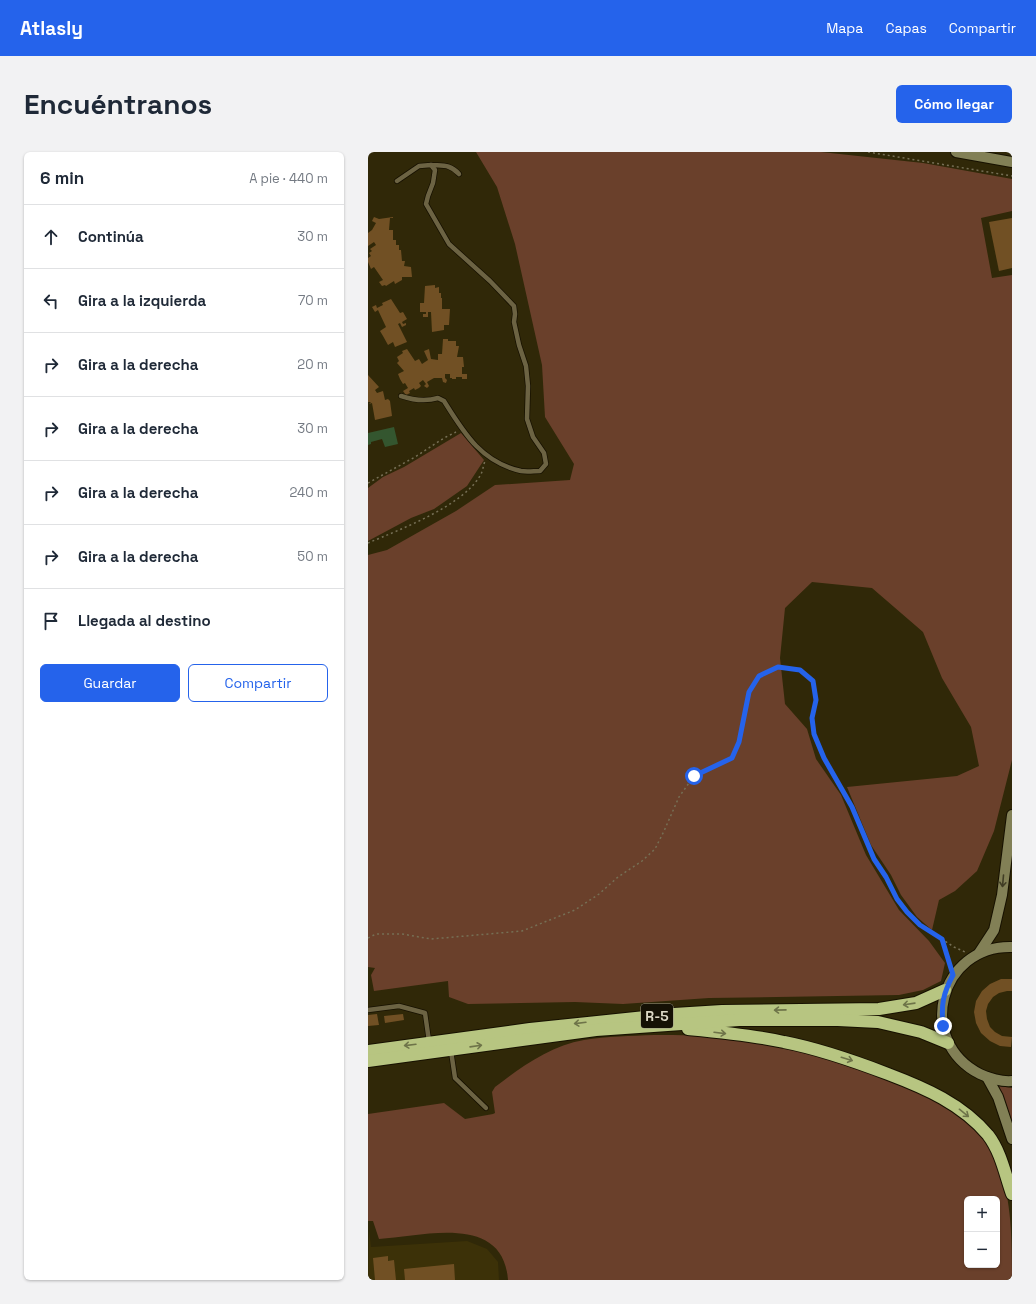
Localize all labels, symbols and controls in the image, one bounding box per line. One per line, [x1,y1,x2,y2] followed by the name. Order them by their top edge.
[20,16,83,41] text: Atlasly
[826,19,863,37] text: Mapa
[885,19,927,37] text: Capas
[949,19,1016,37] text: Compartir
[896,85,1012,123] button: Cómo llegar
[24,86,212,122] text: Encuéntranos
[40,167,84,189] text: 6 min
[249,170,328,187] text: A pie · 440 m
[40,226,62,248] icon: ahead
[78,227,144,246] text: Continúa
[297,228,328,245] text: 30 m
[40,290,62,312] icon: left
[78,291,206,310] text: Gira a la izquierda
[298,292,328,309] text: 70 m
[40,354,62,376] icon: right
[78,355,198,374] text: Gira a la derecha
[297,356,328,373] text: 20 m
[40,418,62,440] icon: right
[78,419,198,438] text: Gira a la derecha
[297,420,328,437] text: 30 m
[40,482,62,504] icon: right
[78,483,198,502] text: Gira a la derecha
[290,484,328,501] text: 240 m
[40,546,62,568] icon: right
[78,547,198,566] text: Gira a la derecha
[297,548,328,565] text: 50 m
[40,610,62,632] icon: arrive
[78,611,211,630] text: Llegada al destino
[40,664,180,702] button: Guardar
[188,664,328,702] button: Compartir
[685,767,703,785] route start
[1000,874,1007,887] one-way arrow
[903,1000,916,1008] one-way arrow
[641,1004,673,1028] road number: R-5
[774,1006,787,1014] one-way arrow
[934,1017,952,1035] route end
[574,1019,587,1027] one-way arrow
[713,1029,726,1036] one-way arrow
[404,1042,417,1049] one-way arrow
[469,1042,482,1050] one-way arrow
[840,1056,853,1063] one-way arrow
[959,1108,970,1117] one-way arrow
[964,1196,1000,1268] map controls
[964,1196,1000,1232] button: +
[964,1232,1000,1268] button: −

